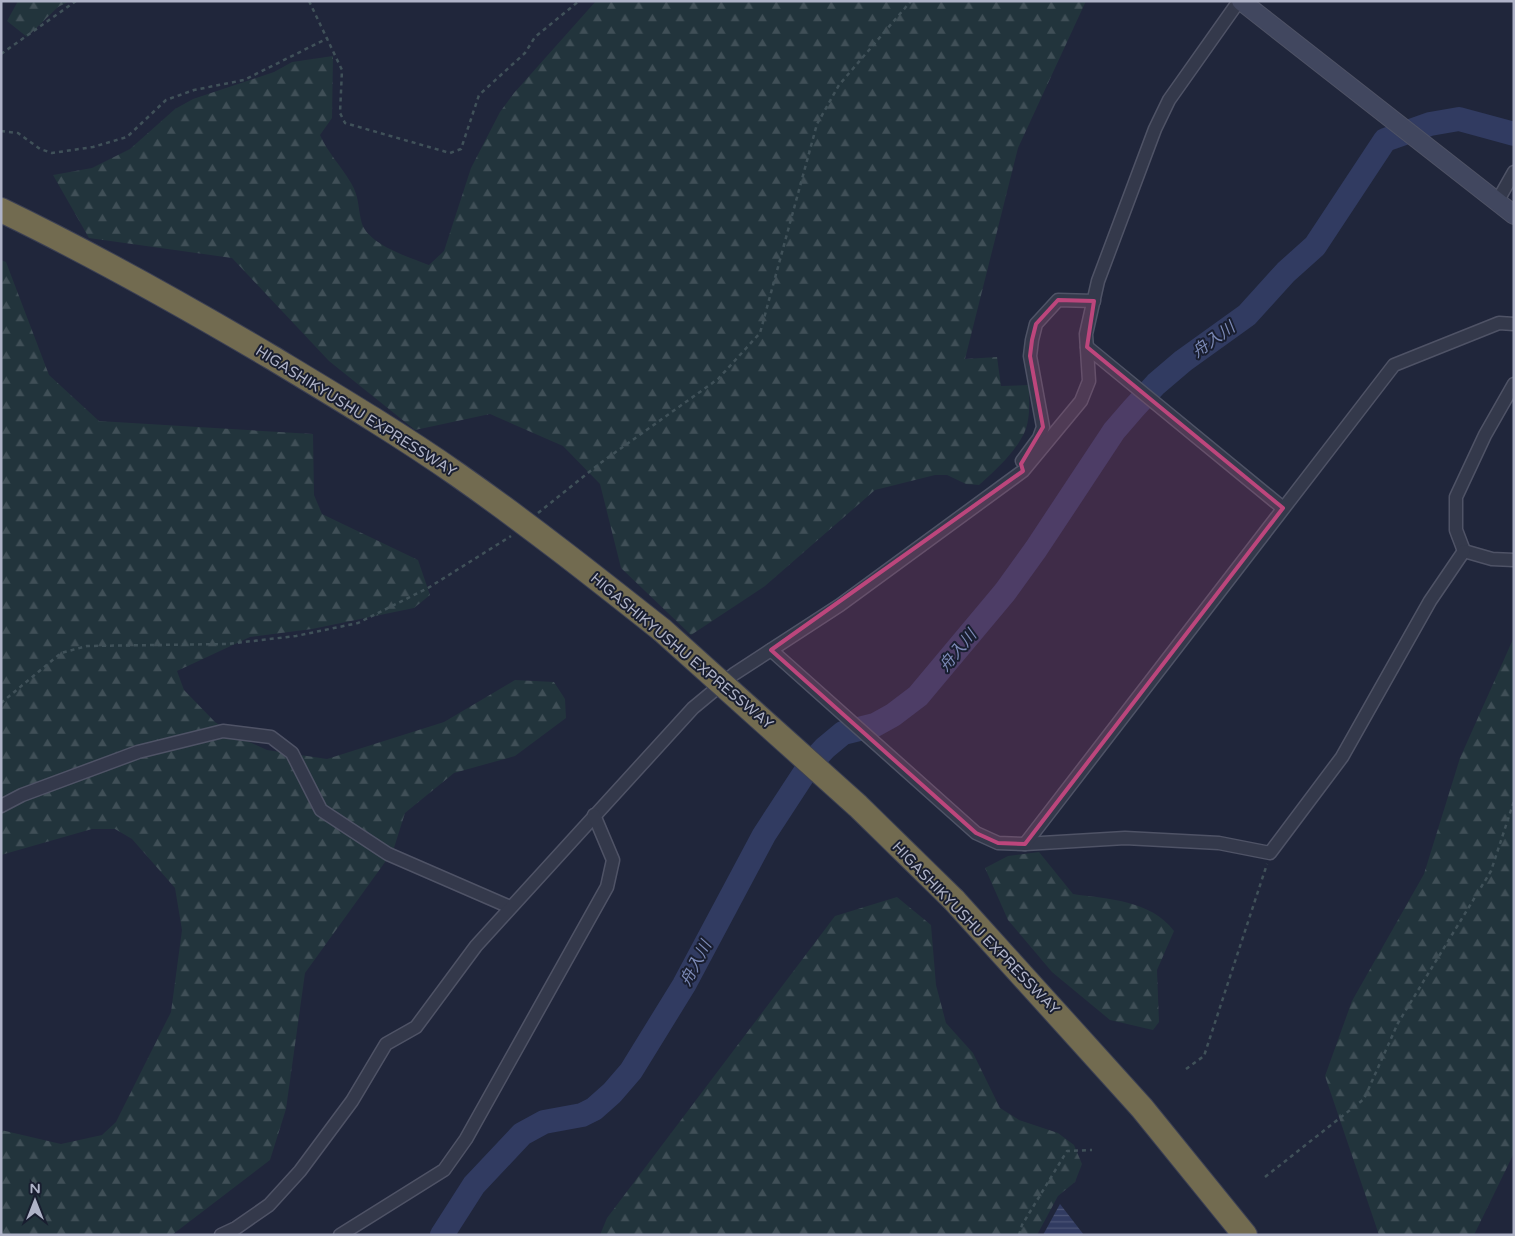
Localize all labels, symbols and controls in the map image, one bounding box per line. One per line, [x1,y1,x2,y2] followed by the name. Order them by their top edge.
[1188,316,1240,362] water label: 舟入川
[252,342,460,481] street label: HIGASHIKYUSHU EXPRESSWAY
[587,569,777,733] street label: HIGASHIKYUSHU EXPRESSWAY
[935,624,982,675] water label: 舟入川
[888,838,1064,1018] street label: HIGASHIKYUSHU EXPRESSWAY
[676,936,717,989] water label: 舟入川
[10,1176,60,1226] north arrow
[29,1180,41,1197] text: N

